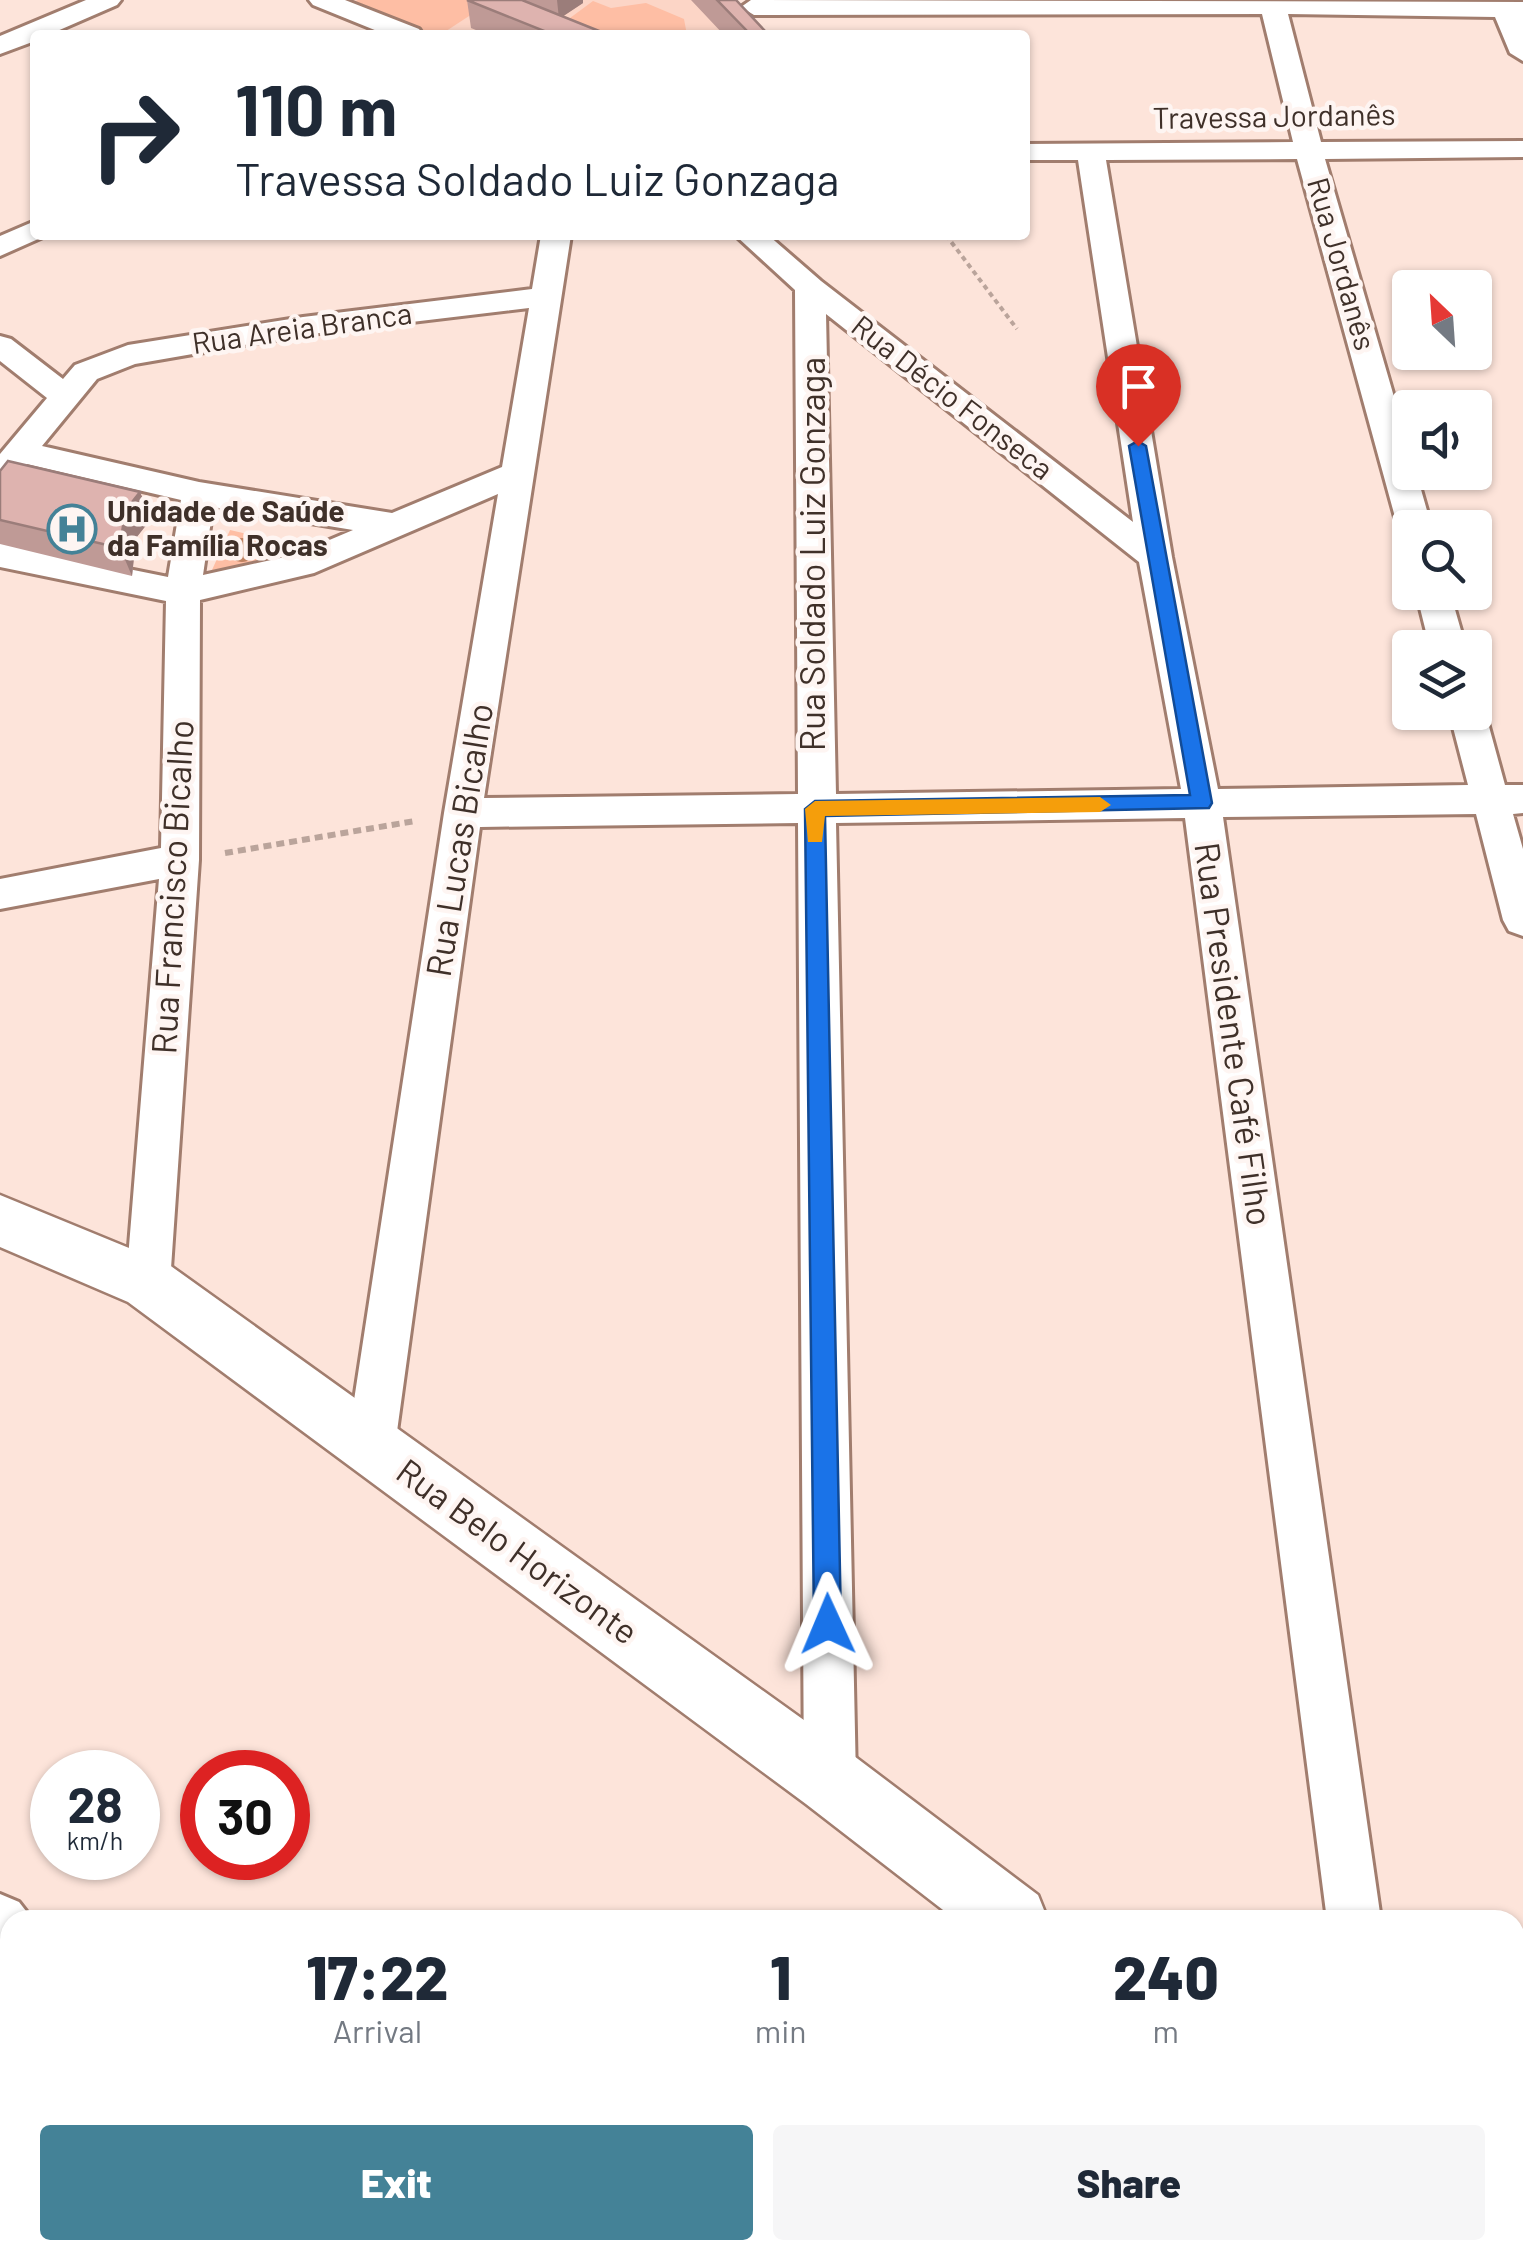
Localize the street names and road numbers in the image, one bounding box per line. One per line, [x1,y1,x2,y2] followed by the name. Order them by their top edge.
[1152,95,1396,135] street label: Travessa Jordanês
[1301,173,1385,354] street label: Rua Jordanês
[189,294,414,360] street label: Rua Areia Branca
[845,307,1061,486] street label: Rua Décio Fonseca
[790,357,832,751] street label: Rua Soldado Luiz Gonzaga
[416,700,500,979] street label: Rua Lucas Bicalho
[141,719,201,1055] street label: Rua Francisco Bicalho
[1187,839,1283,1228] street label: Rua Presidente Café Filho
[389,1449,647,1652] street label: Rua Belo Horizonte

